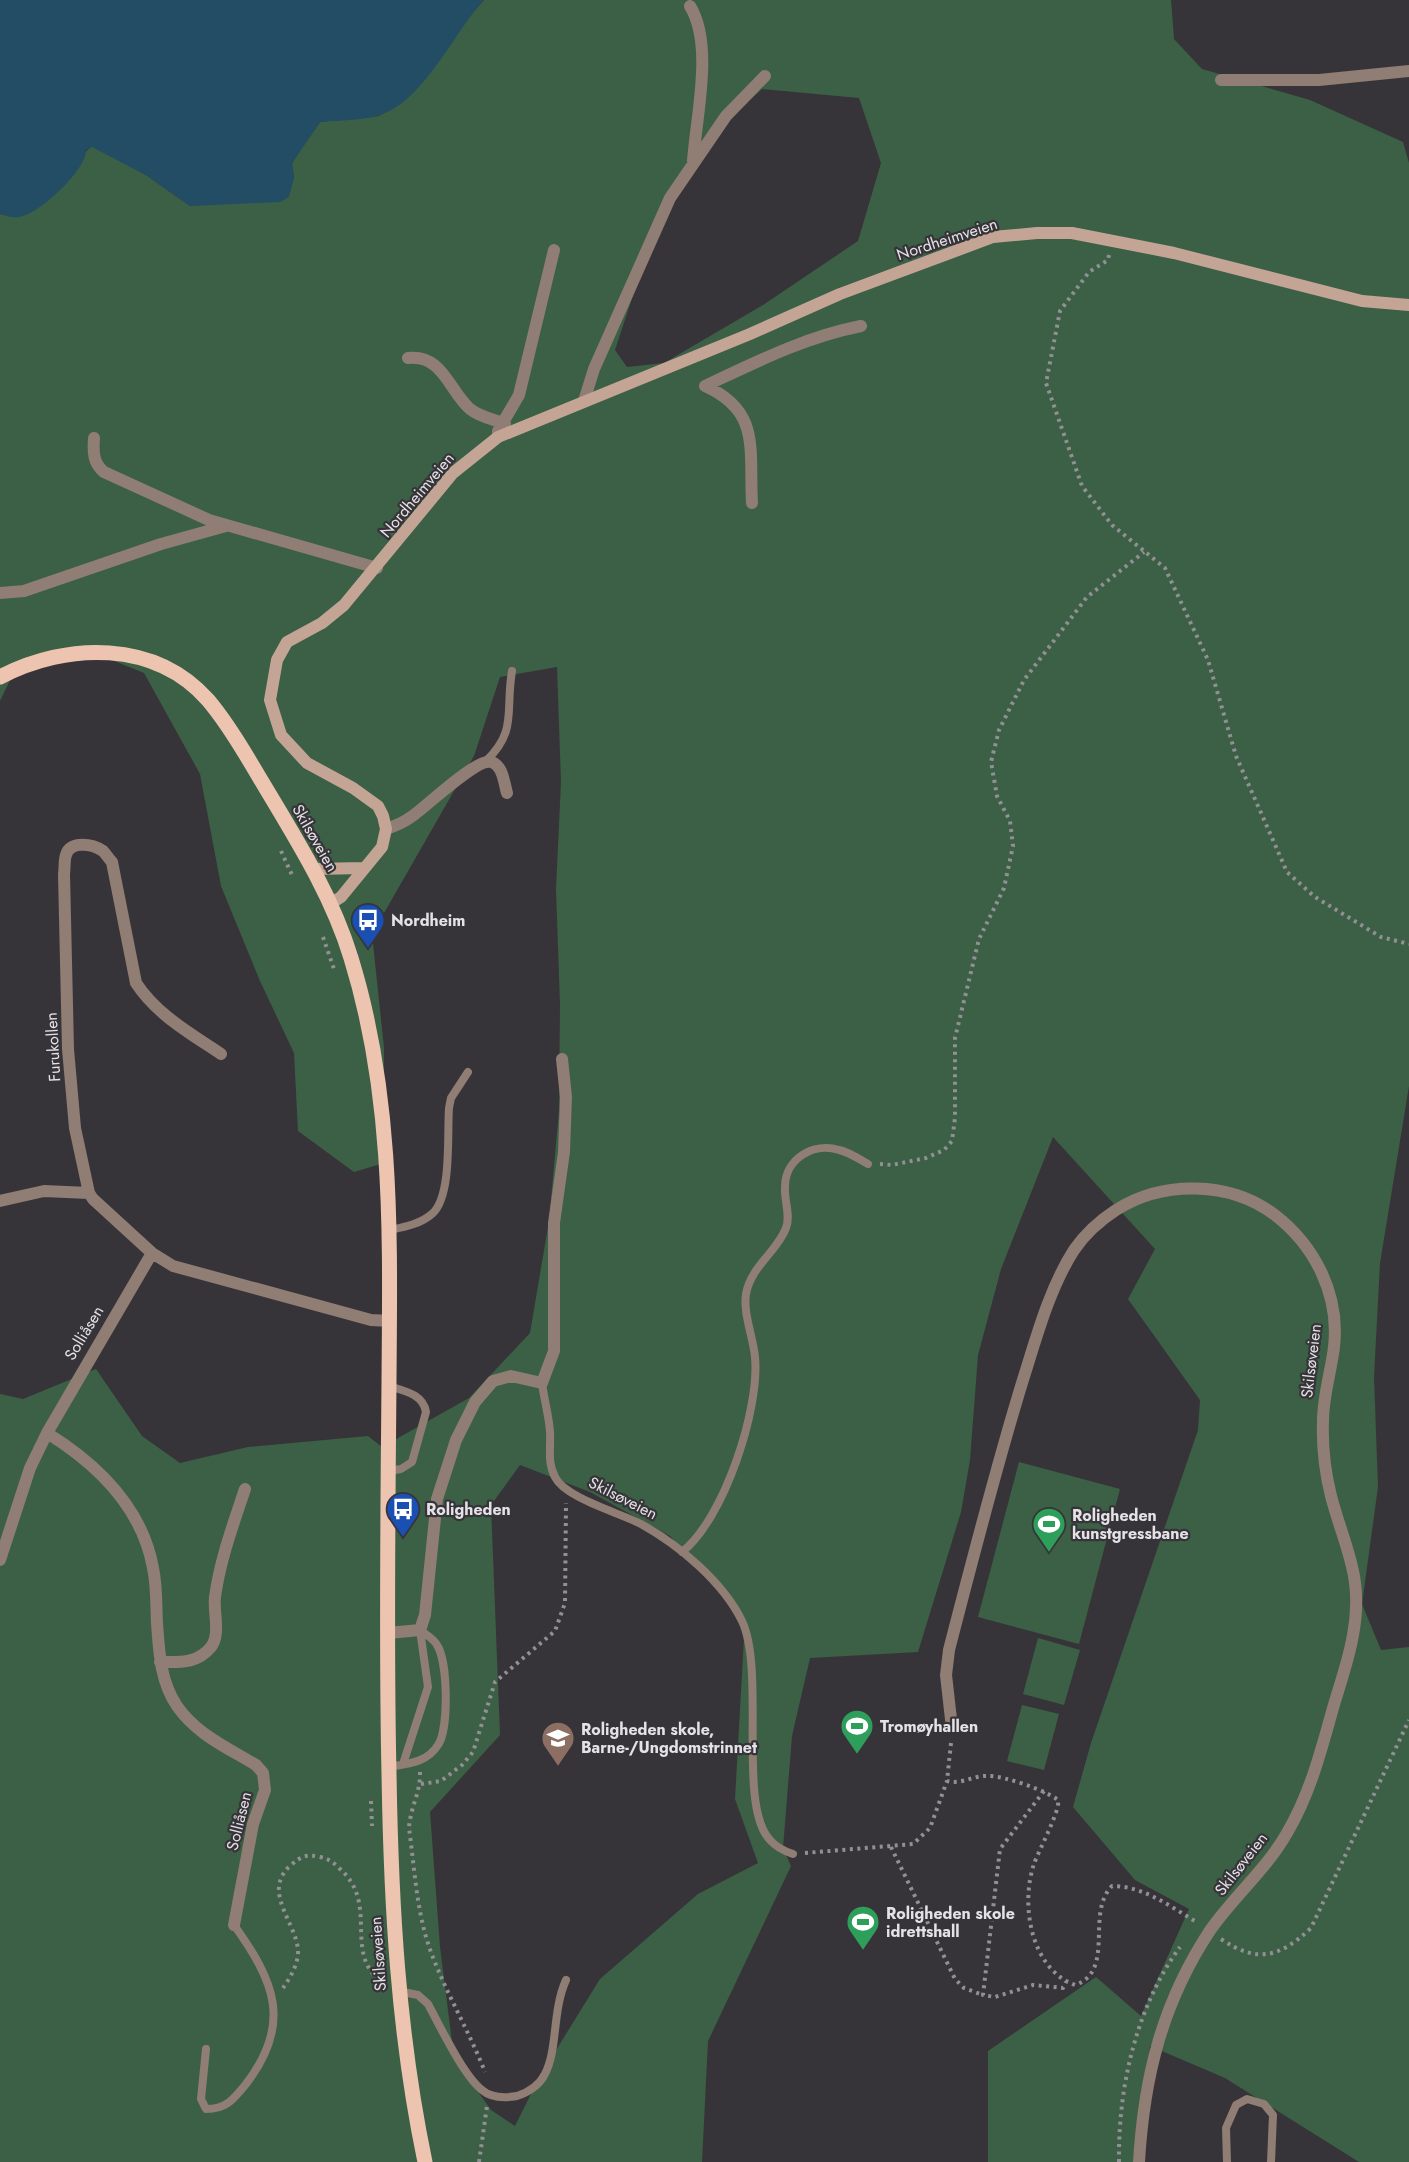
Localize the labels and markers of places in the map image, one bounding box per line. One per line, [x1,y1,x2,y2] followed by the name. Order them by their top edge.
[350,902,386,949] bus stop icon: Nordheim
[391,909,465,932] place label: Nordheim
[385,1491,421,1538] bus stop icon: Roligheden
[426,1498,511,1521] place label: Roligheden
[1072,1504,1189,1545] place label: Roligheden kunstgressbane
[1031,1506,1067,1553] sports icon: Roligheden kunstgressbane
[839,1708,875,1755] sports icon: Tromøyhallen
[880,1715,978,1738] place label: Tromøyhallen
[581,1718,758,1759] place label: Roligheden skole, Barne-/Ungdomstrinnet
[540,1720,576,1767] school or university icon: Roligheden skole, Barne-/Ungdomstrinnet
[886,1902,1015,1943] place label: Roligheden skole idrettshall
[845,1904,881,1951] sports icon: Roligheden skole idrettshall

